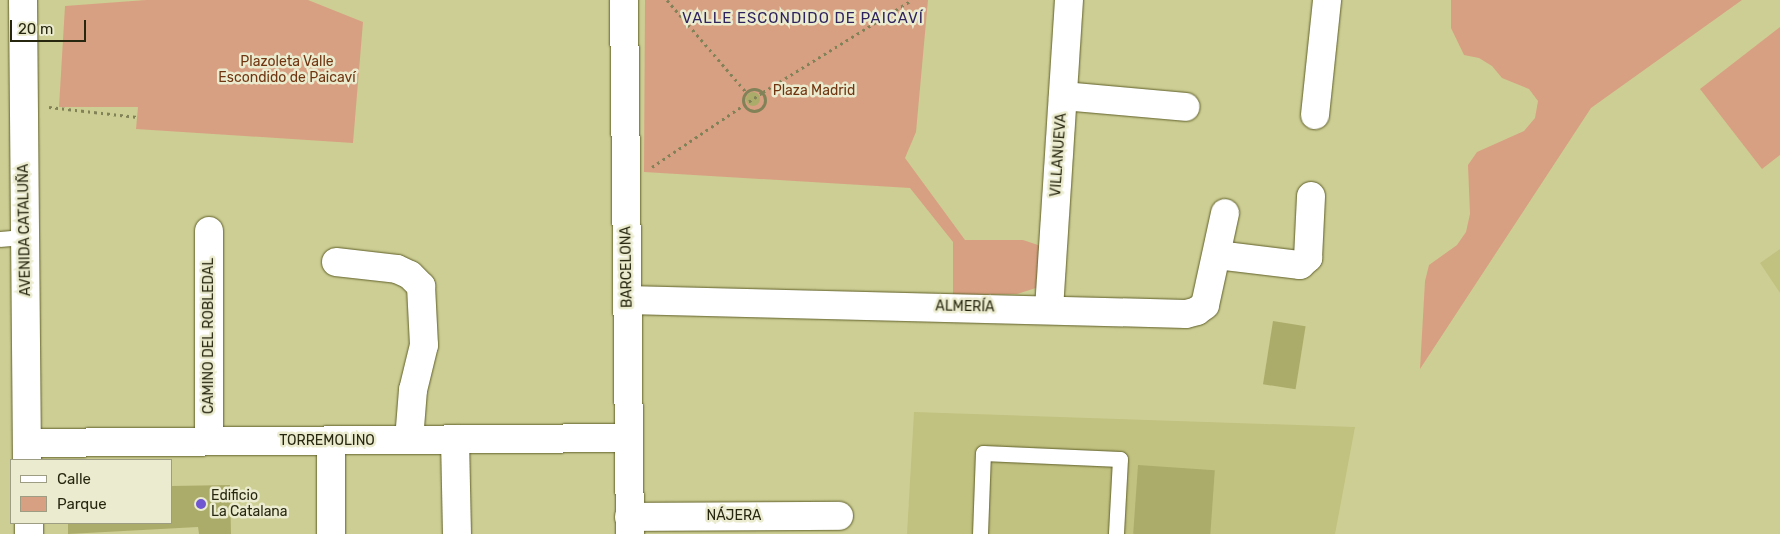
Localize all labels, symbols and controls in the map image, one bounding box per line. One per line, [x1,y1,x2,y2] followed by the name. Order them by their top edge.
[12,10,89,42] scale bar
[679,10,927,28] district label: VALLE ESCONDIDO DE PAICAVÍ
[18,20,53,38] text: 20 m
[218,54,356,86] park label: Plazoleta Valle Escondido de Paicaví
[773,83,855,99] park label: Plaza Madrid
[1048,113,1070,197] street label: VILLANUEVA
[15,163,35,297] street label: AVENIDA CATALUÑA
[618,226,636,308] street label: BARCELONA
[201,258,217,414] street label: CAMINO DEL ROBLEDAL
[935,298,995,316] street label: ALMERÍA
[279,433,375,449] street label: TORREMOLINO
[10,459,172,524] legend
[57,470,91,488] text: Calle
[211,488,288,520] place label: Edificio La Catalana
[57,495,107,513] text: Parque
[195,498,207,510] marker: Edificio La Catalana
[707,508,761,524] street label: NÁJERA

